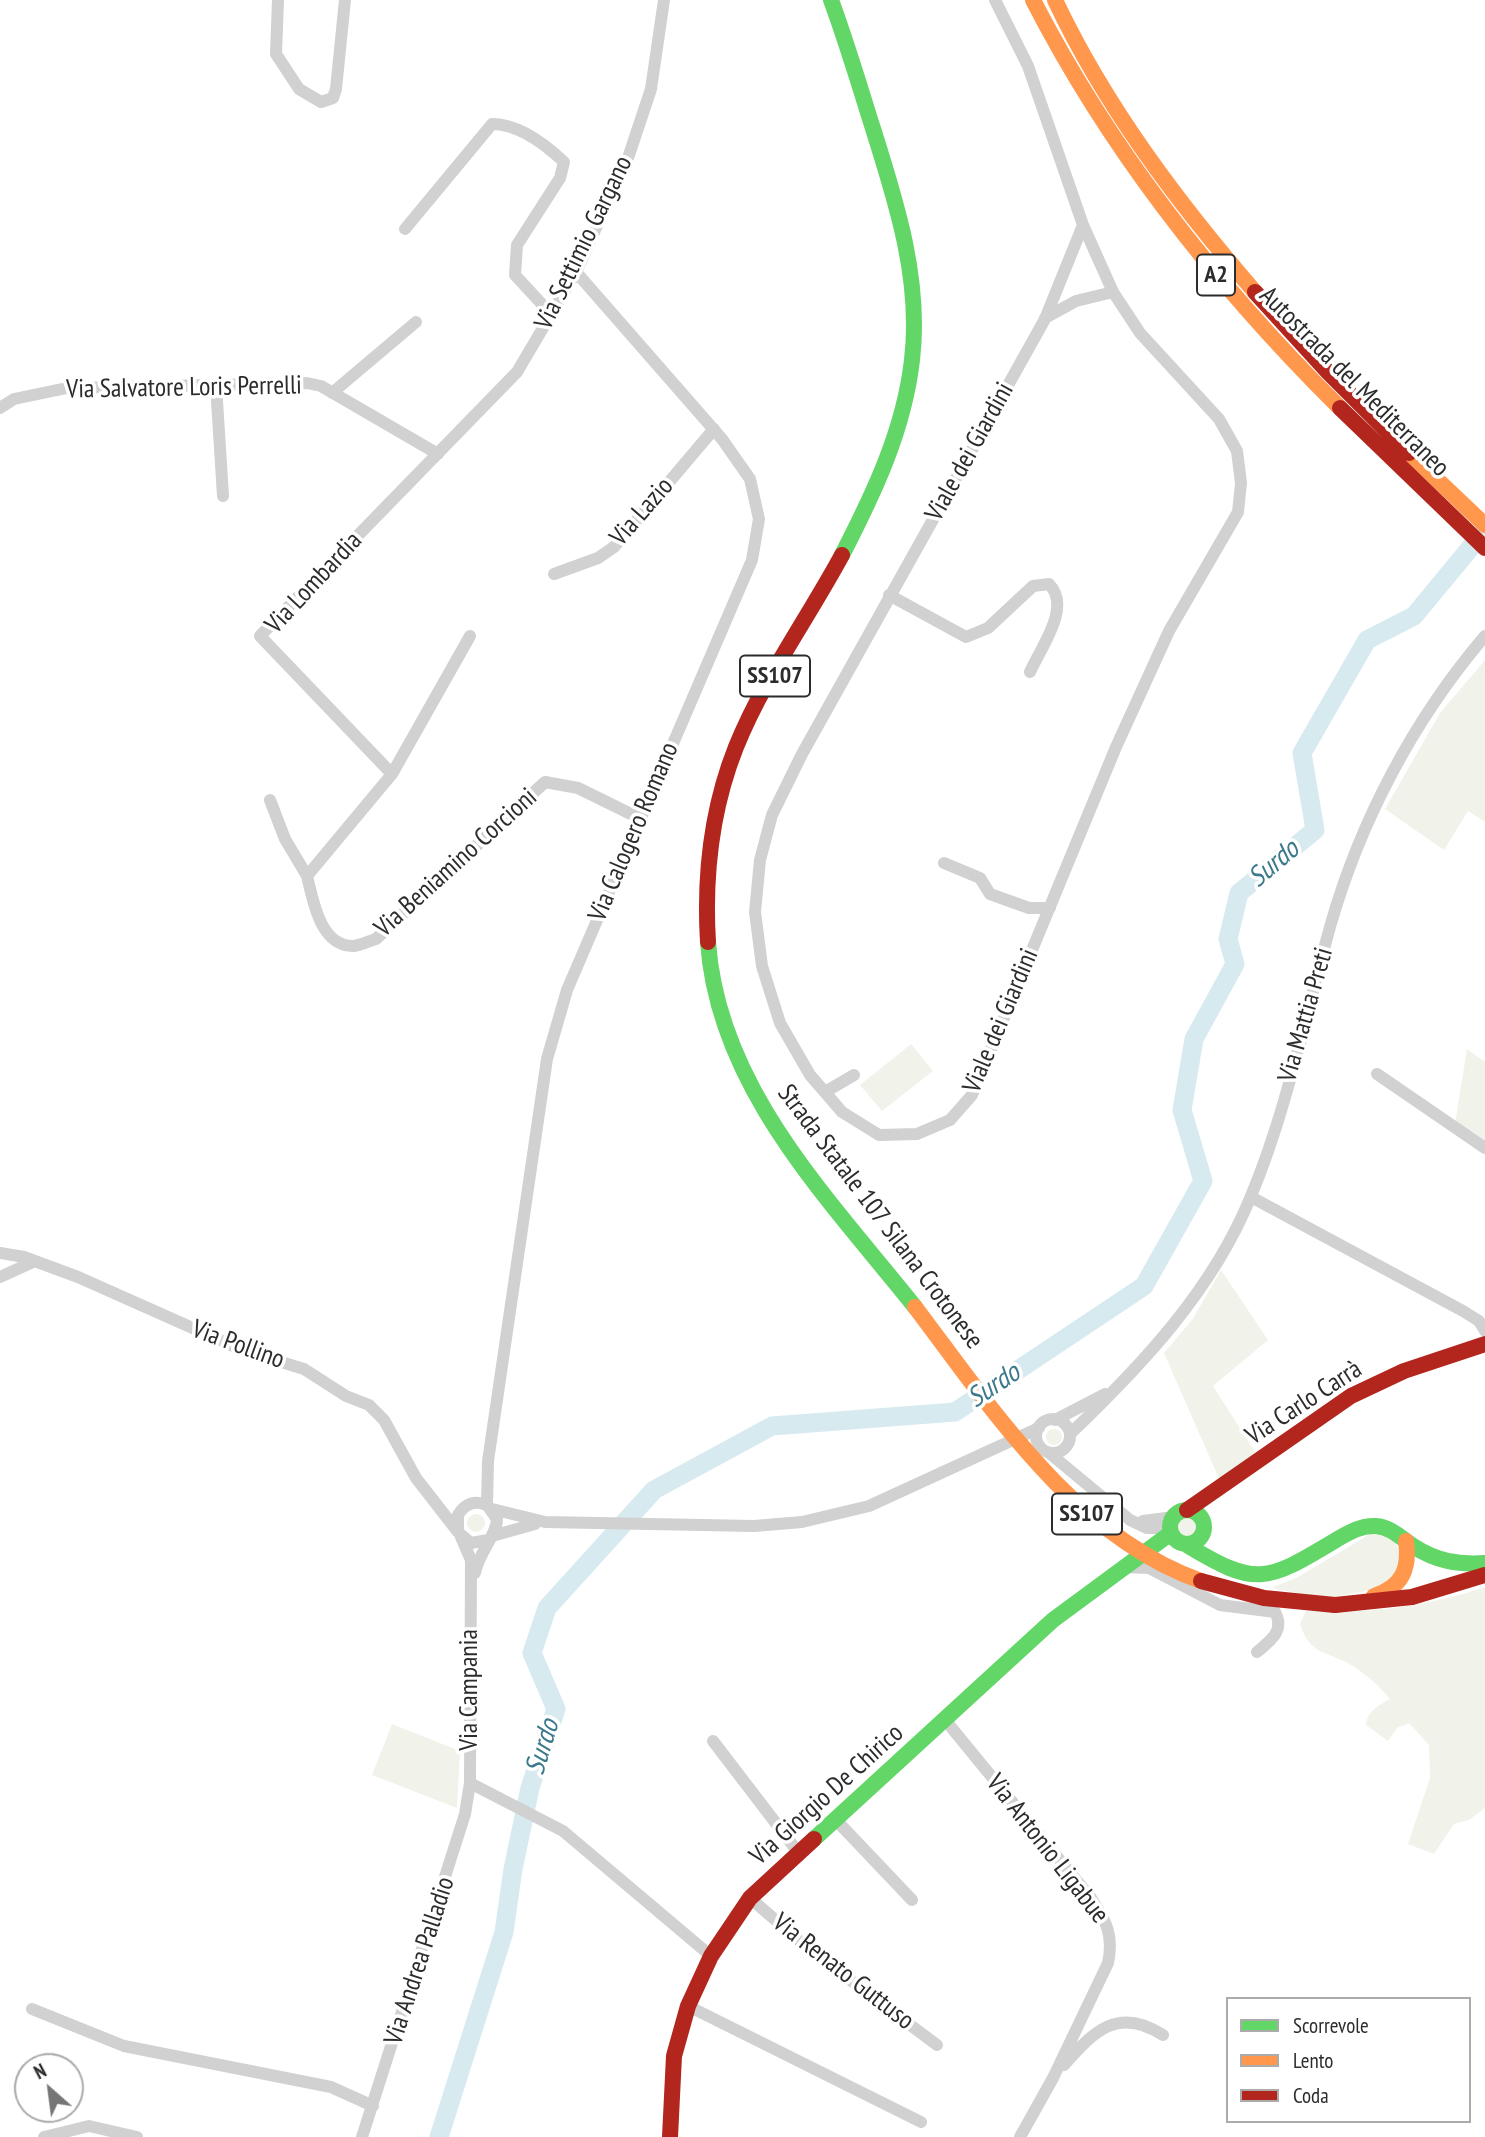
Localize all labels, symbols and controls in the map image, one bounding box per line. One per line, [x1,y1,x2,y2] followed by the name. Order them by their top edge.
[528,151,640,335] street label: Via Settimio Gargano
[1197,254,1235,296] road number: A2
[1253,281,1455,483] street label: Autostrada del Mediterraneo
[66,370,302,406] street label: Via Salvatore Loris Perrelli
[919,377,1021,527] street label: Viale dei Giardini
[604,471,680,553] street label: Via Lazio
[259,526,369,640] street label: Via Lombardia
[740,656,810,696] road number: SS107
[582,738,686,926] street label: Via Calogero Romano
[368,782,544,944] street label: Via Beniamino Corcioni
[1242,833,1306,895] water label: Surdo
[957,944,1045,1098] street label: Viale dei Giardini
[1272,944,1340,1086] street label: Via Mattia Preti
[771,1079,989,1355] street label: Strada Statale 107 Silana Crotonese
[187,1314,289,1376] street label: Via Pollino
[1240,1354,1368,1452] street label: Via Carlo Carrà
[961,1356,1027,1416] water label: Surdo
[1052,1494,1122,1534] road number: SS107
[454,1629,486,1751] street label: Via Campania
[519,1715,567,1779] water label: Surdo
[744,1718,910,1872] street label: Via Giorgio De Chirico
[979,1768,1115,1930] street label: Via Antonio Ligabue
[378,1873,462,2049] street label: Via Andrea Palladio
[766,1907,920,2037] street label: Via Renato Guttuso
[1226,1997,1471,2123] legend
[1293,2012,1369,2039] text: Scorrevole
[1293,2047,1333,2074] text: Lento
[14,2053,84,2123] north arrow
[30,2058,50,2084] text: N
[1293,2082,1329,2109] text: Coda

